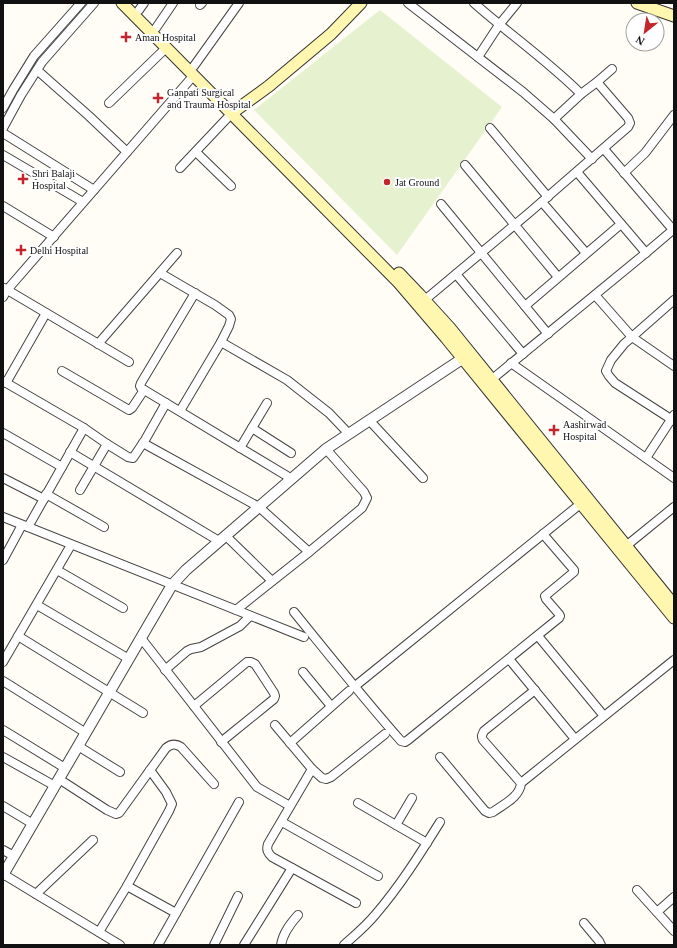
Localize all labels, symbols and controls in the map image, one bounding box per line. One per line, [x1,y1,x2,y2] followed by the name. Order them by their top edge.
[625,12,665,52] north arrow
[120,31,132,43] marker: Aman Hospital
[135,32,196,43] place label: Aman Hospital
[634,33,646,48] text: N
[167,87,251,110] place label: Ganpati Surgical and Trauma Hospital
[152,92,164,104] marker: Ganpati Surgical and Trauma Hospital
[32,168,75,191] place label: Shri Balaji Hospital
[17,173,29,185] marker: Shri Balaji Hospital
[382,177,392,187] marker: Jat Ground
[395,177,439,188] place label: Jat Ground
[15,244,27,256] marker: Delhi Hospital
[30,245,89,256] place label: Delhi Hospital
[563,419,606,442] place label: Aashirwad Hospital
[548,424,560,436] marker: Aashirwad Hospital

